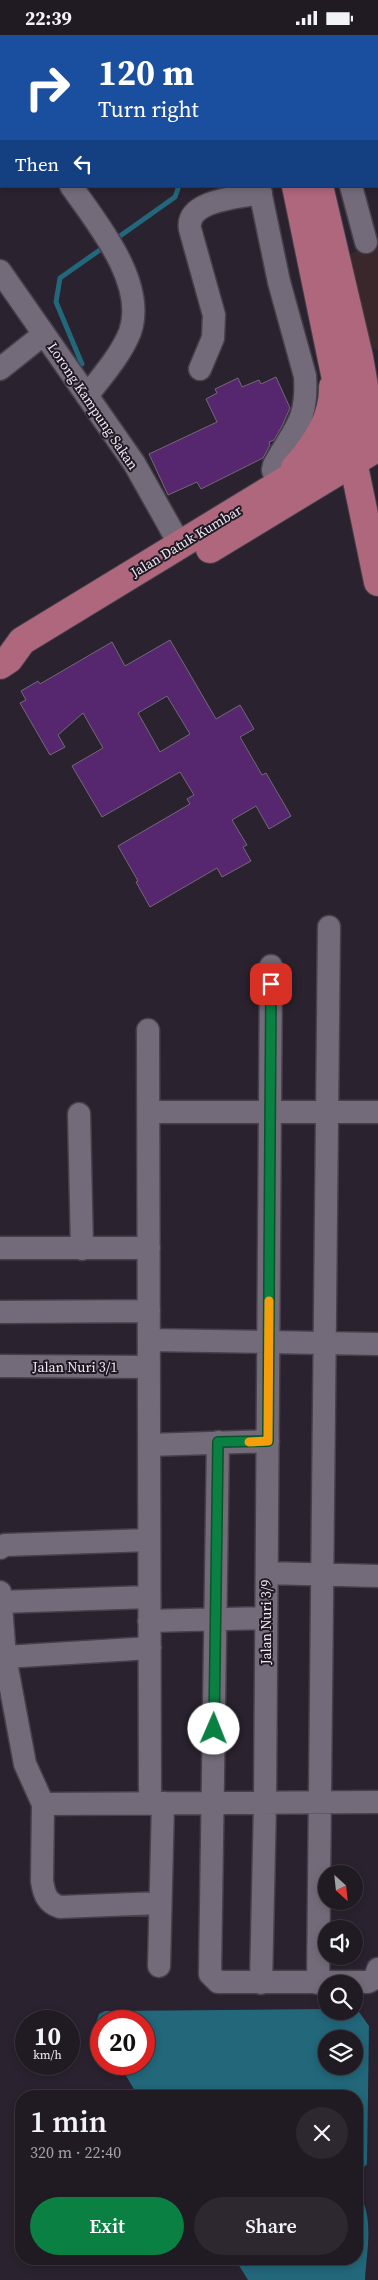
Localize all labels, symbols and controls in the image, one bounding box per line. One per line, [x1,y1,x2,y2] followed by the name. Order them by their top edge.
[25,5,72,31] text: 22:39
[98,49,194,97] text: 120 m
[15,55,80,120] icon: right
[98,94,199,124] text: Turn right
[69,150,97,178] icon: left
[15,151,59,177] text: Then
[43,338,143,474] street label: Lorong Kampung Sakan
[126,500,245,583] street label: Jalan Datuk Kumbar
[250,963,292,1005] pin
[257,970,285,998] icon: arrive
[32,1357,117,1377] street label: Jalan Nuri 3/1
[256,1580,276,1665] street label: Jalan Nuri 3/9
[187,1702,239,1754] position arrow
[318,1865,362,1910] north arrow
[318,1865,363,2075] map controls
[318,1920,363,1965] button: sound
[318,1975,363,2020] button: search
[90,2010,155,2075] speed limit sign: 20
[34,2019,61,2053] text: 10
[318,2030,363,2075] button: layers
[33,2047,62,2063] text: km/h
[30,2101,107,2142] text: 1 min
[296,2107,348,2159] button: close
[30,2141,121,2163] text: 320 m · 22:40
[30,2197,184,2255] button: Exit
[194,2197,348,2255] button: Share

